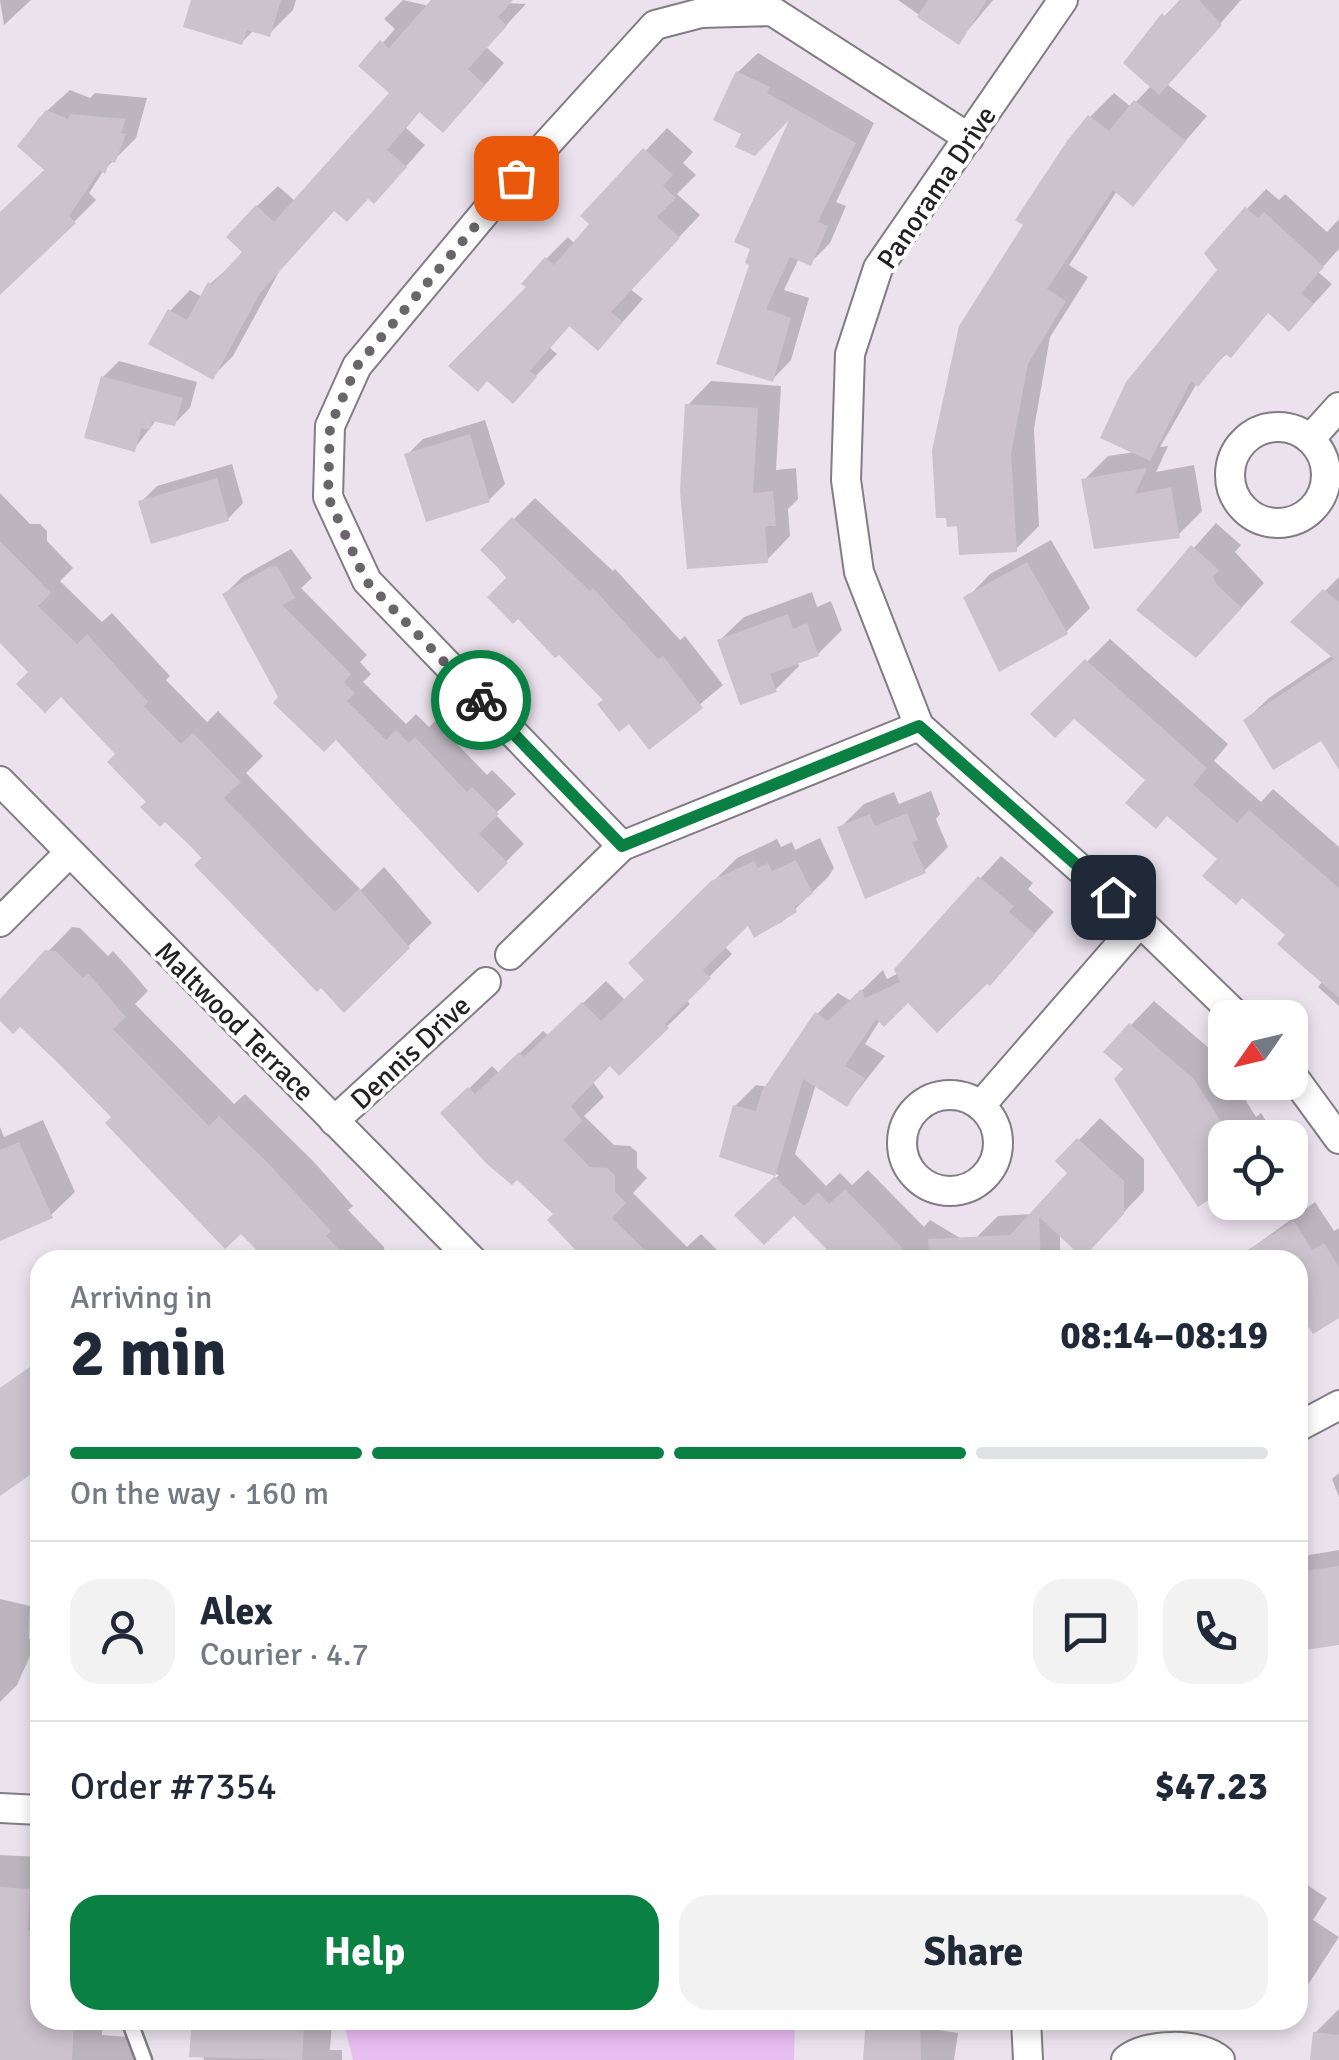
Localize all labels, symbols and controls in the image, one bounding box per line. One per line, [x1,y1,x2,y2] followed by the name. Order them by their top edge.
[870,100,1004,275] street label: Panorama Drive
[474,136,559,221] pin
[489,151,544,206] icon: bag
[431,650,531,750] courier
[454,673,509,728] icon: bike
[1071,855,1156,940] pin
[1086,870,1141,925] icon: home
[147,935,321,1109] street label: Maltwood Terrace
[344,989,478,1117] street label: Dennis Drive
[1208,1000,1308,1100] north arrow
[1208,1000,1308,1220] map controls
[1208,1120,1308,1220] button: locate
[70,1278,212,1317] text: Arriving in
[1060,1312,1268,1359] text: 08:14–08:19
[70,1314,227,1394] text: 2 min
[70,1474,329,1513] text: On the way · 160 m
[70,1579,175,1684] button: person
[1033,1579,1138,1684] button: chat
[1163,1579,1268,1684] button: phone
[200,1588,273,1635] text: Alex
[200,1635,369,1674] text: Courier · 4.7
[70,1763,277,1810] text: Order #7354
[1155,1763,1268,1810] text: $47.23
[70,1895,659,2010] button: Help
[679,1895,1268,2010] button: Share

